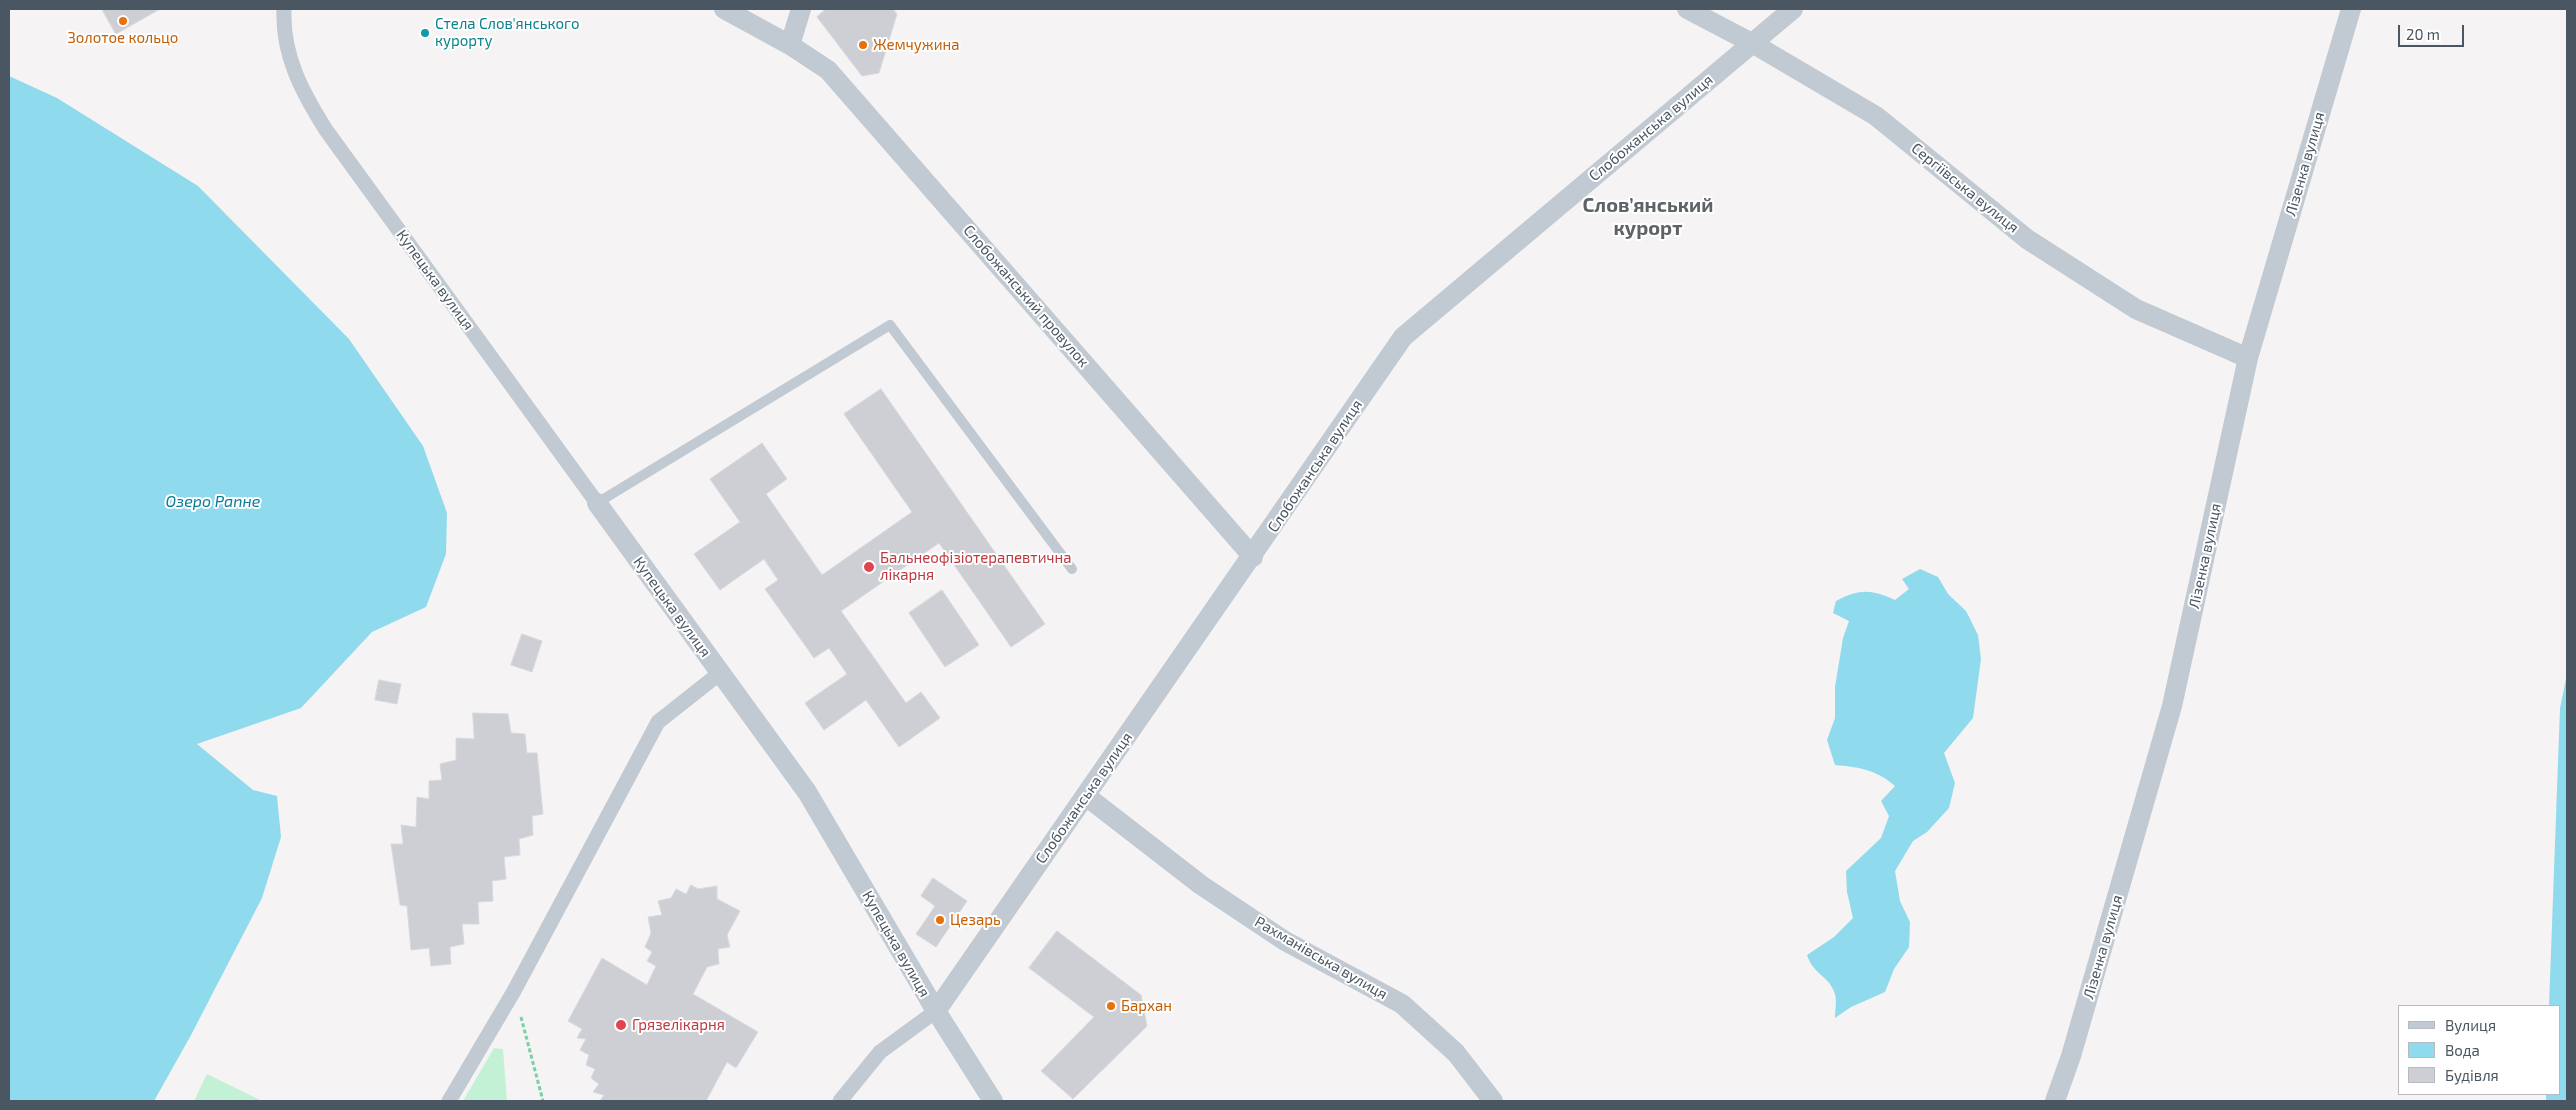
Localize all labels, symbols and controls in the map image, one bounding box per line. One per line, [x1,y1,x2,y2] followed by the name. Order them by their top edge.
[117,15,129,27] marker: Золотое кольцо
[435,15,579,50] place label: Стела Слов'янського курорту
[2401,15,2467,47] scale bar
[2406,25,2440,43] text: 20 m
[419,27,431,39] marker: Стела Слов'янського курорту
[68,29,178,47] place label: Золотое кольцо
[873,36,959,54] place label: Жемчужина
[857,39,869,51] marker: Жемчужина
[1585,71,1717,185] street label: Слобожанська вулиця
[2282,110,2328,218] street label: Лізенка вулиця
[1908,139,2022,237] street label: Сергіївська вулиця
[1583,193,1713,240] district label: Слов’янський курорт
[959,221,1093,371] street label: Слобожанський провулок
[393,226,477,334] street label: Купецька вулиця
[1264,396,1366,536] street label: Слобожанська вулиця
[166,492,260,512] water label: Озеро Рапне
[2185,502,2225,610] street label: Лізенка вулиця
[880,549,1072,584] place label: Бальнеофізіотерапевтична лікарня
[630,553,714,661] street label: Купецька вулиця
[862,560,876,574] marker: Бальнеофізіотерапевтична лікарня
[1032,729,1136,867] street label: Слобожанська вулиця
[858,888,934,1000] street label: Купецька вулиця
[2080,893,2126,1001] street label: Лізенка вулиця
[950,911,1001,929] place label: Цезарь
[1251,913,1391,1003] street label: Рахманівська вулиця
[934,914,946,926] marker: Цезарь
[1121,997,1172,1015] place label: Бархан
[1105,1000,1117,1012] marker: Бархан
[2398,1005,2561,1095] legend
[632,1016,725,1034] place label: Грязелікарня
[2445,1016,2496,1034] text: Вулиця
[614,1018,628,1032] marker: Грязелікарня
[2445,1041,2480,1059] text: Вода
[2445,1066,2499,1084] text: Будівля

